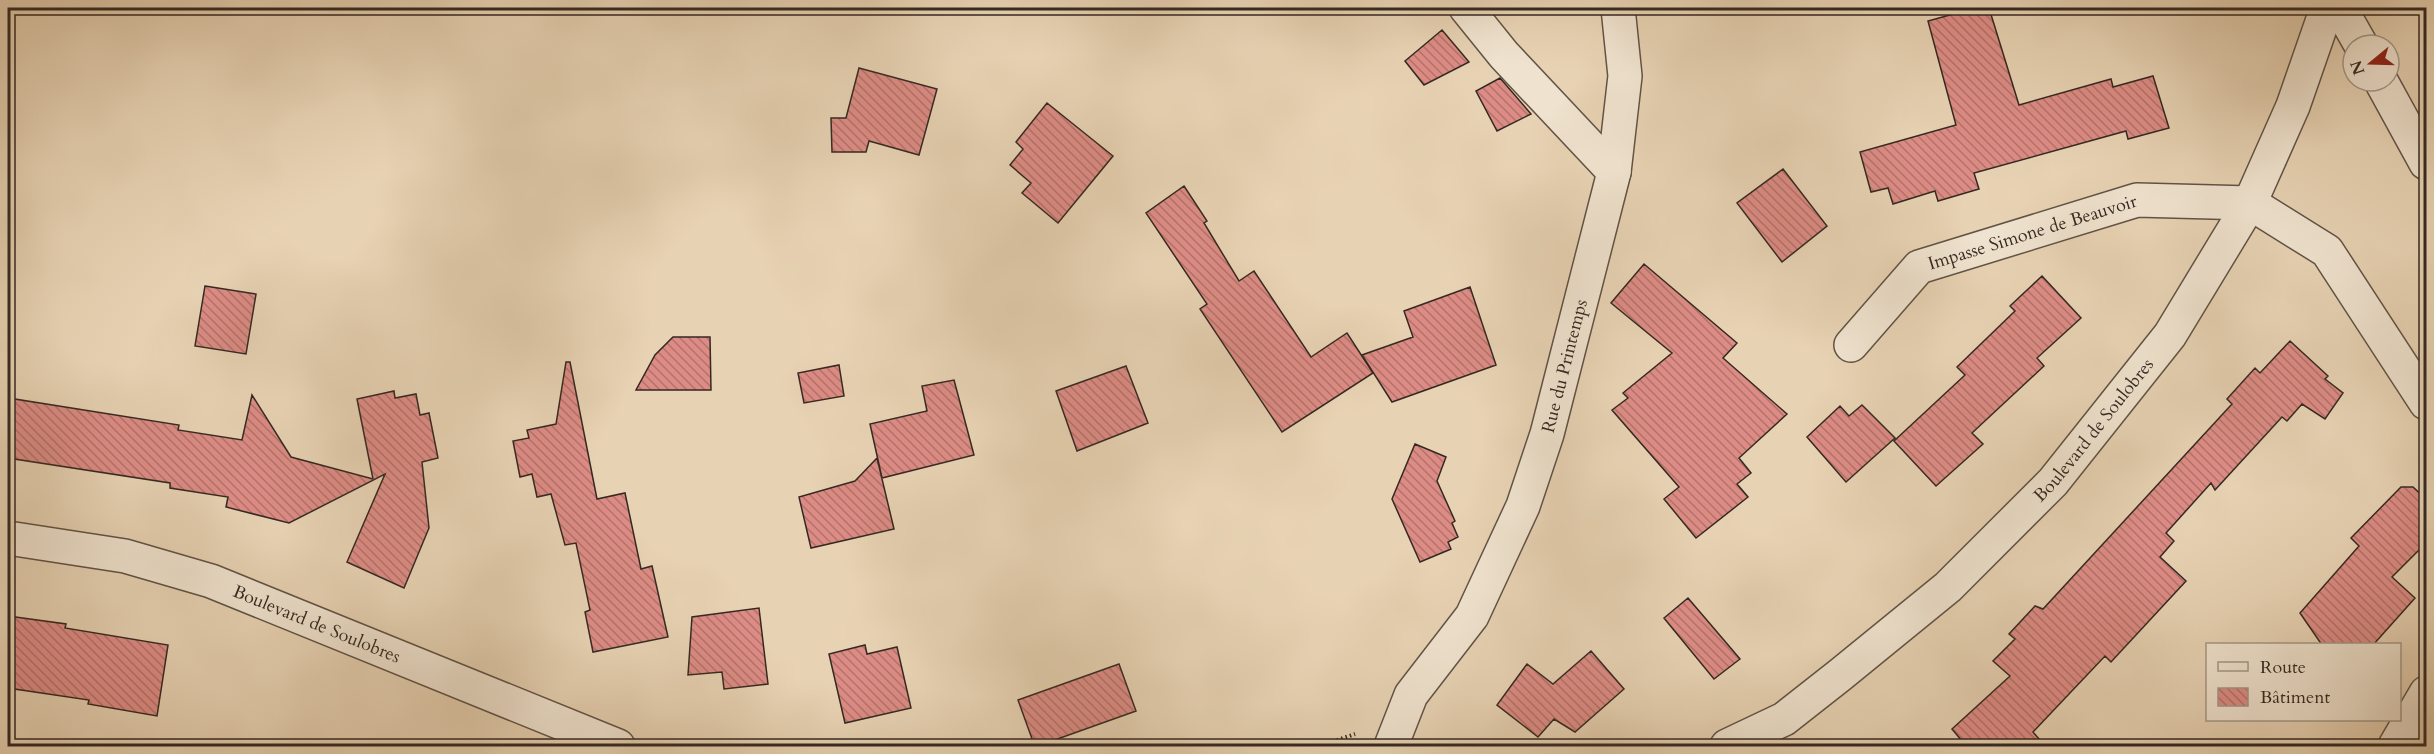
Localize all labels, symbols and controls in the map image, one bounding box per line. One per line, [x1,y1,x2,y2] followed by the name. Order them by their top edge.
[2341,33,2401,93] north arrow
[2345,57,2370,78] text: N
[1925,188,2140,276] street label: Impasse Simone de Beauvoir
[1535,296,1593,435] street label: Rue du Printemps
[2028,353,2159,507] street label: Boulevard de Soulobres
[229,579,404,669] street label: Boulevard de Soulobres
[2206,643,2401,721] legend
[2260,655,2306,680] text: Route
[2260,685,2330,710] text: Bâtiment

